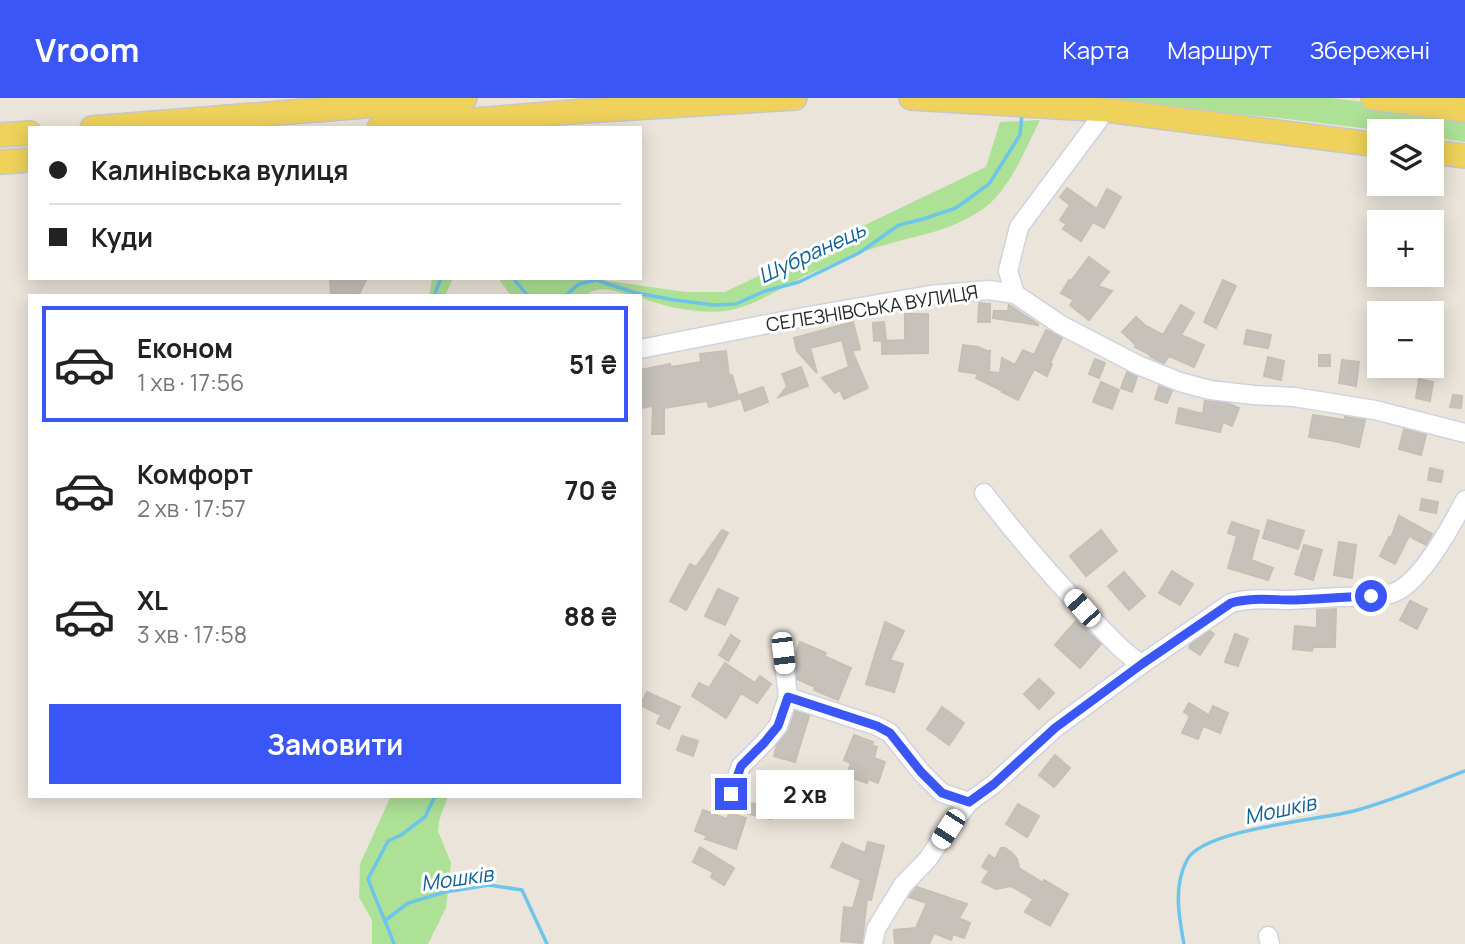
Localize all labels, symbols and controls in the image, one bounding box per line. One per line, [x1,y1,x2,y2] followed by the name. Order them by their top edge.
[35,27,139,72] text: Vroom
[1063,33,1129,66] text: Карта
[1167,33,1272,66] text: Маршрут
[1310,33,1430,66] text: Збережені
[1367,119,1444,378] map controls
[1367,119,1444,196] button: layers
[91,152,349,188] text: Калинівська вулиця
[1367,210,1444,287] button: +
[753,215,870,289] water label: Шубранець
[91,219,153,255] text: Куди
[764,278,980,338] street label: СЕЛЕЗНІВСЬКА ВУЛИЦЯ
[1367,301,1444,378] button: −
[137,330,233,366] text: Економ
[53,333,116,396] icon: car
[569,346,617,382] text: 51 ₴
[137,366,244,398] text: 1 хв · 17:56
[137,456,253,492] text: Комфорт
[53,459,116,522] icon: car
[565,472,617,508] text: 70 ₴
[137,492,246,524] text: 2 хв · 17:57
[1355,580,1387,612] route start
[137,582,168,618] text: XL
[53,585,116,648] icon: car
[1061,585,1104,631] car
[564,598,617,634] text: 88 ₴
[137,618,247,650] text: 3 хв · 17:58
[771,631,796,675] car
[49,704,621,784] button: Замовити
[756,770,854,818] callout: 2 хв
[715,778,747,810] route end
[783,778,827,810] text: 2 хв
[1241,787,1320,830] water label: Мошків
[928,806,969,852] car
[419,859,496,897] water label: Мошків

